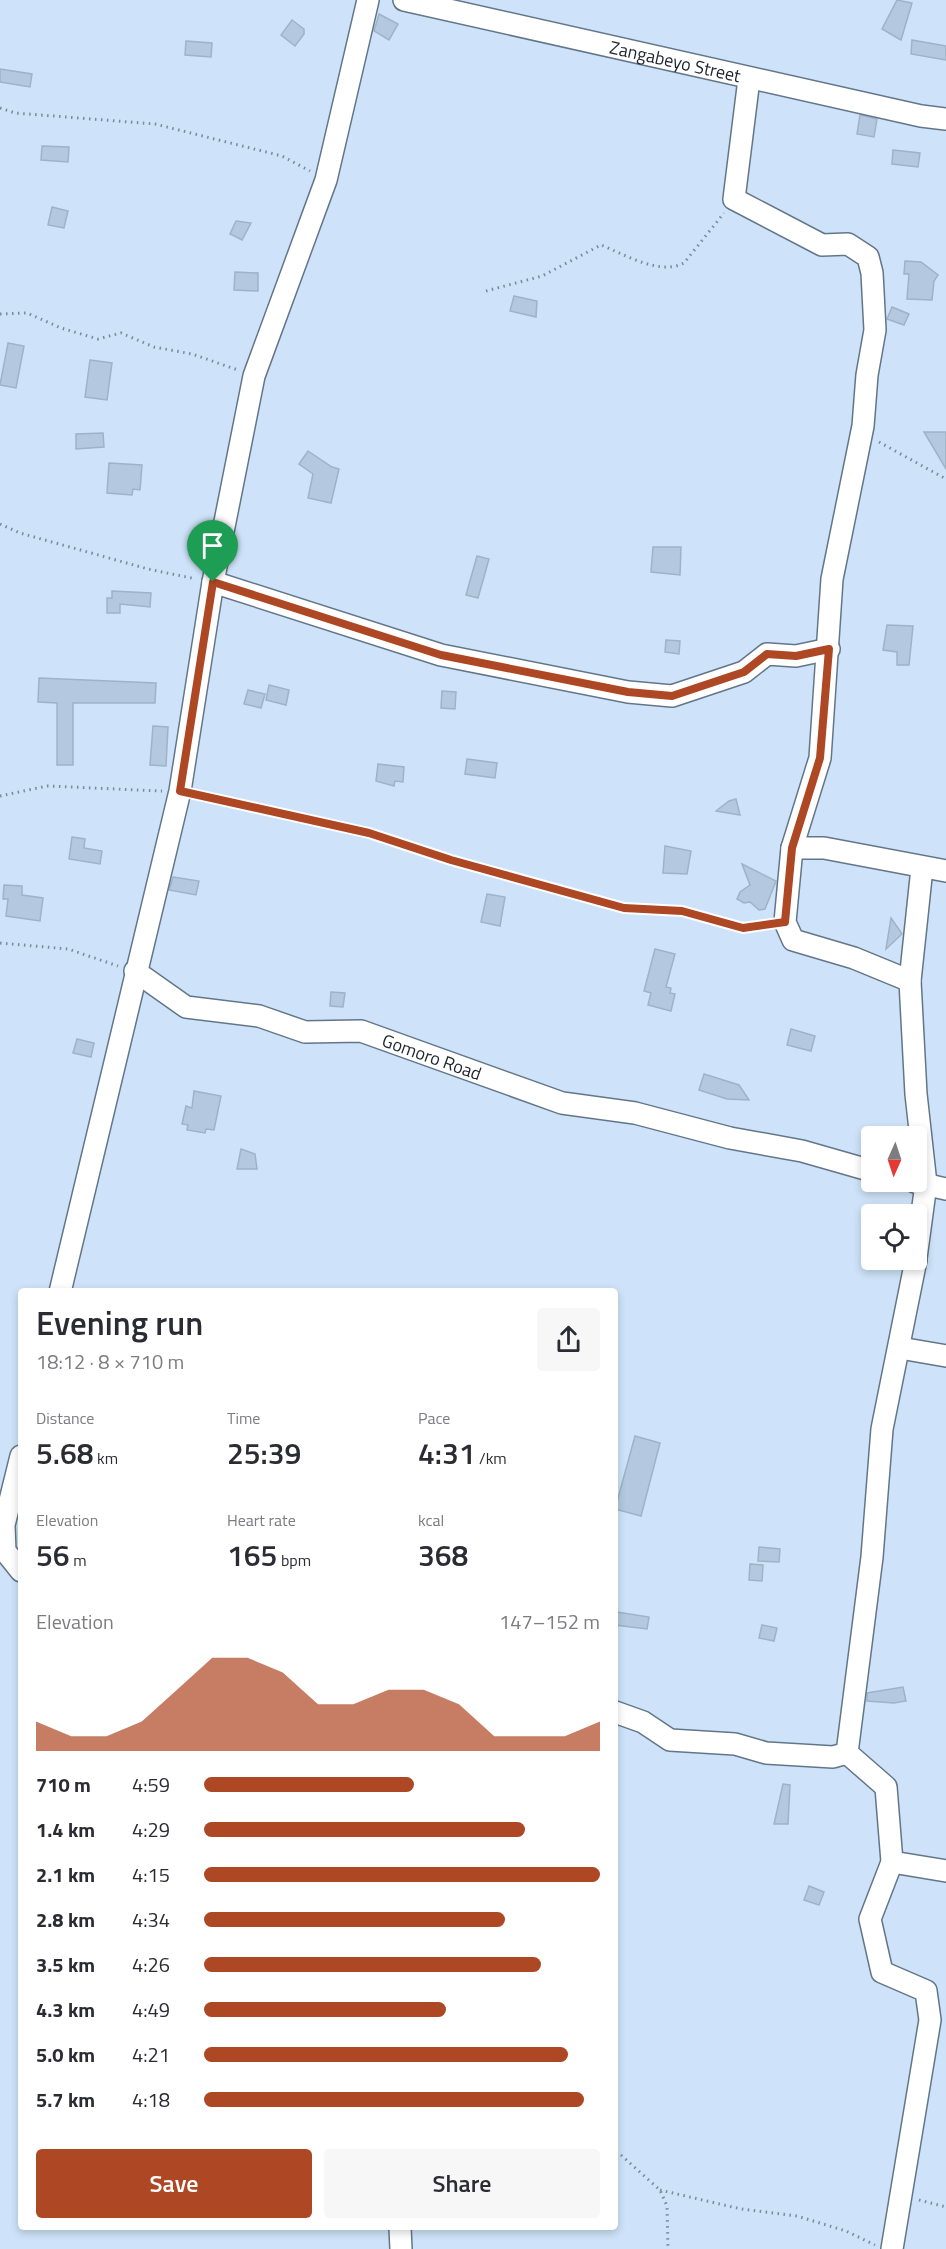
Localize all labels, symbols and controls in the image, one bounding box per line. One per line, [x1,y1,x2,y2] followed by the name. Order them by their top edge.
[607,33,744,89] street label: Zangabeyo Street
[187,520,238,582] pin
[196,529,229,562] icon: arrive
[379,1026,485,1087] street label: Gomoro Road
[861,1126,927,1192] north arrow
[861,1126,927,1270] map controls
[861,1204,927,1270] button: locate
[36,1298,203,1348] text: Evening run
[537,1308,600,1371] button: share
[36,1346,184,1377] text: 18:12 · 8 × 710 m
[36,1406,94,1430] text: Distance
[227,1406,260,1430] text: Time
[418,1406,450,1430] text: Pace
[36,1430,94,1476] text: 5.68
[227,1430,301,1476] text: 25:39
[418,1430,476,1476] text: 4:31
[94,1446,118,1470] text: km
[476,1446,507,1470] text: /km
[36,1508,98,1532] text: Elevation
[227,1508,296,1532] text: Heart rate
[418,1508,444,1532] text: kcal
[36,1532,70,1578] text: 56
[227,1532,277,1578] text: 165
[418,1532,468,1578] text: 368
[70,1548,87,1572] text: m
[277,1548,311,1572] text: bpm
[36,1606,114,1637] text: Elevation
[499,1606,600,1637] text: 147–152 m
[36,1769,91,1800] text: 710 m
[132,1769,170,1800] text: 4:59
[36,1814,95,1845] text: 1.4 km
[132,1814,170,1845] text: 4:29
[36,1859,95,1890] text: 2.1 km
[132,1859,170,1890] text: 4:15
[36,1904,95,1935] text: 2.8 km
[132,1904,170,1935] text: 4:34
[36,1949,95,1980] text: 3.5 km
[132,1949,170,1980] text: 4:26
[36,1994,95,2025] text: 4.3 km
[132,1994,170,2025] text: 4:49
[36,2039,95,2070] text: 5.0 km
[132,2039,170,2070] text: 4:21
[36,2084,95,2115] text: 5.7 km
[132,2084,170,2115] text: 4:18
[36,2149,312,2218] button: Save
[324,2149,600,2218] button: Share

